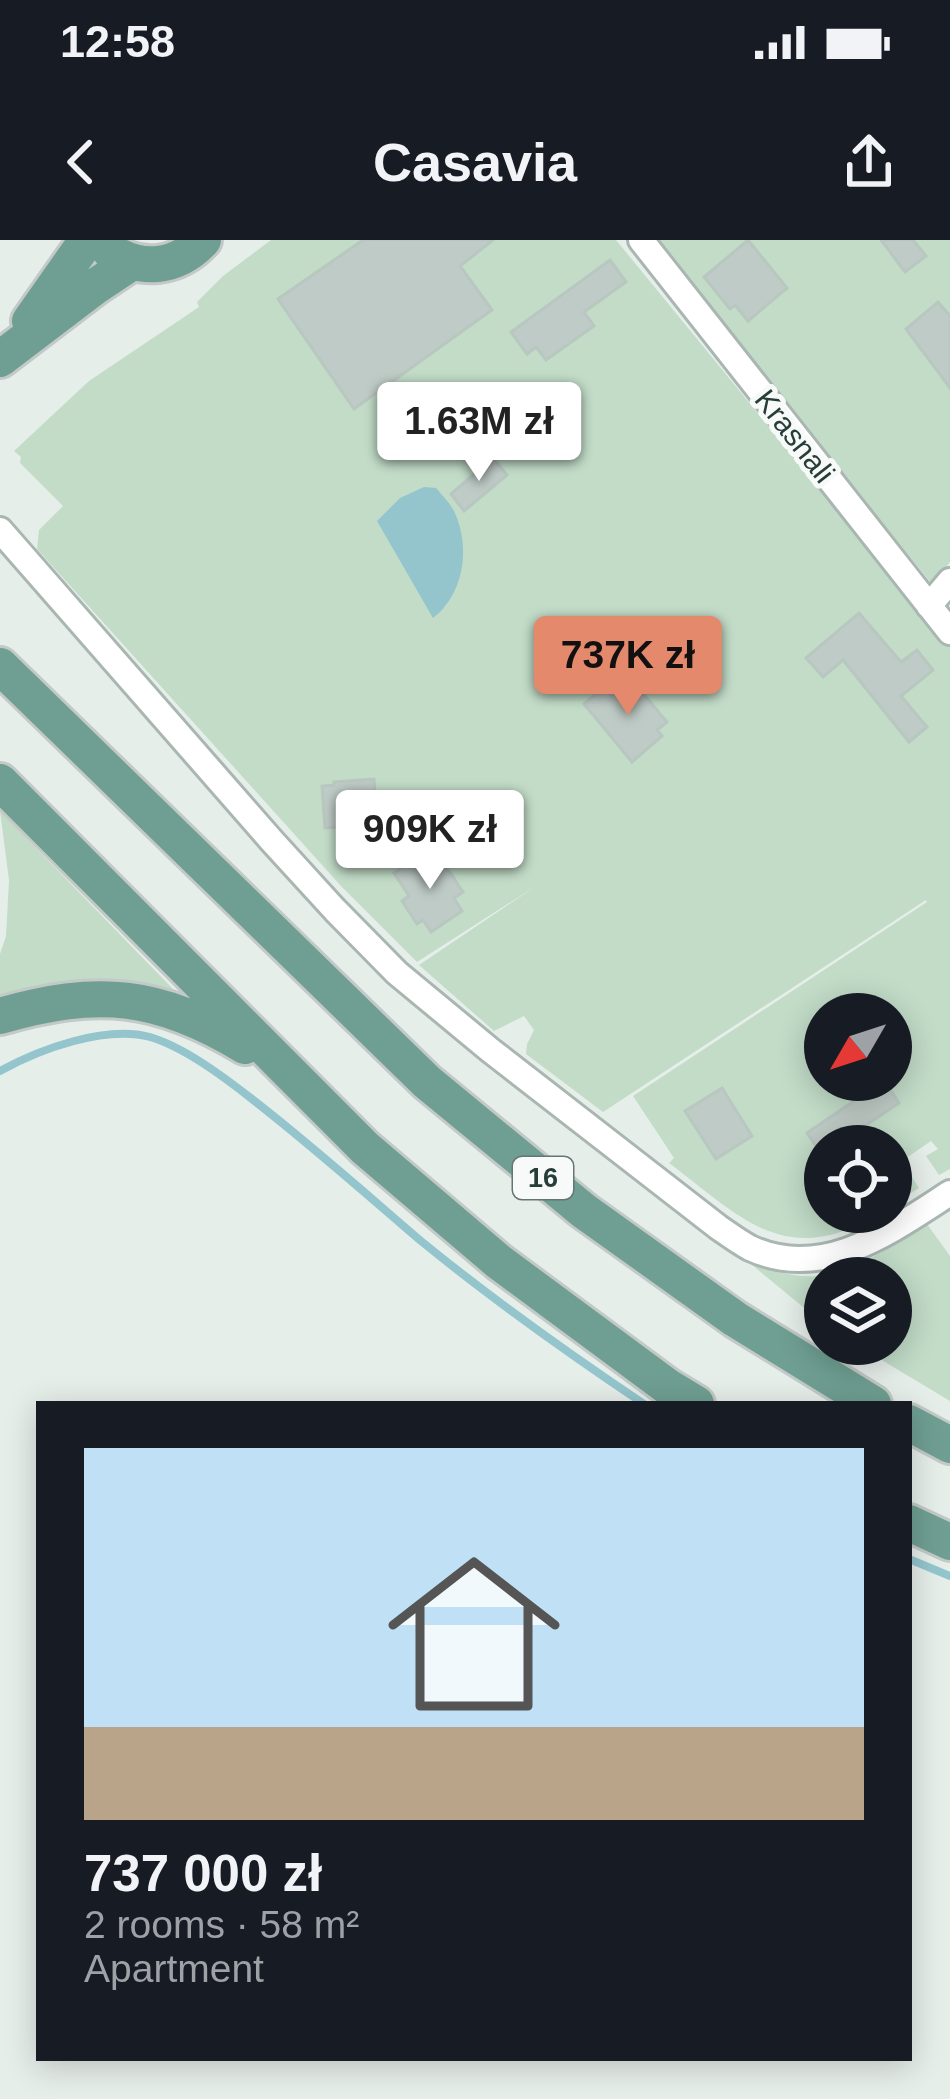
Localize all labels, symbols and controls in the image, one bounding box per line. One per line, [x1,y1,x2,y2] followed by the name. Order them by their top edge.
[60,16,175,67] text: 12:58
[48,129,114,195] icon: back
[836,129,902,195] icon: share
[373,132,577,192] text: Casavia
[355,382,603,484] pin: 1.63M zł
[749,383,841,489] street label: Krasnali
[404,399,554,442] text: 1.63M zł
[517,616,739,718] pin: 737K zł
[561,633,695,676] text: 737K zł
[319,790,541,892] pin: 909K zł
[363,807,497,850] text: 909K zł
[804,993,912,1101] north arrow
[804,993,912,1365] map controls
[804,1125,912,1233] button: locate
[513,1157,573,1199] road number: 16
[804,1257,912,1365] button: layers
[366,1526,582,1742] icon: home
[84,1845,322,1902] text: 737 000 zł
[84,1903,359,1946] text: 2 rooms · 58 m²
[84,1947,264,1990] text: Apartment

